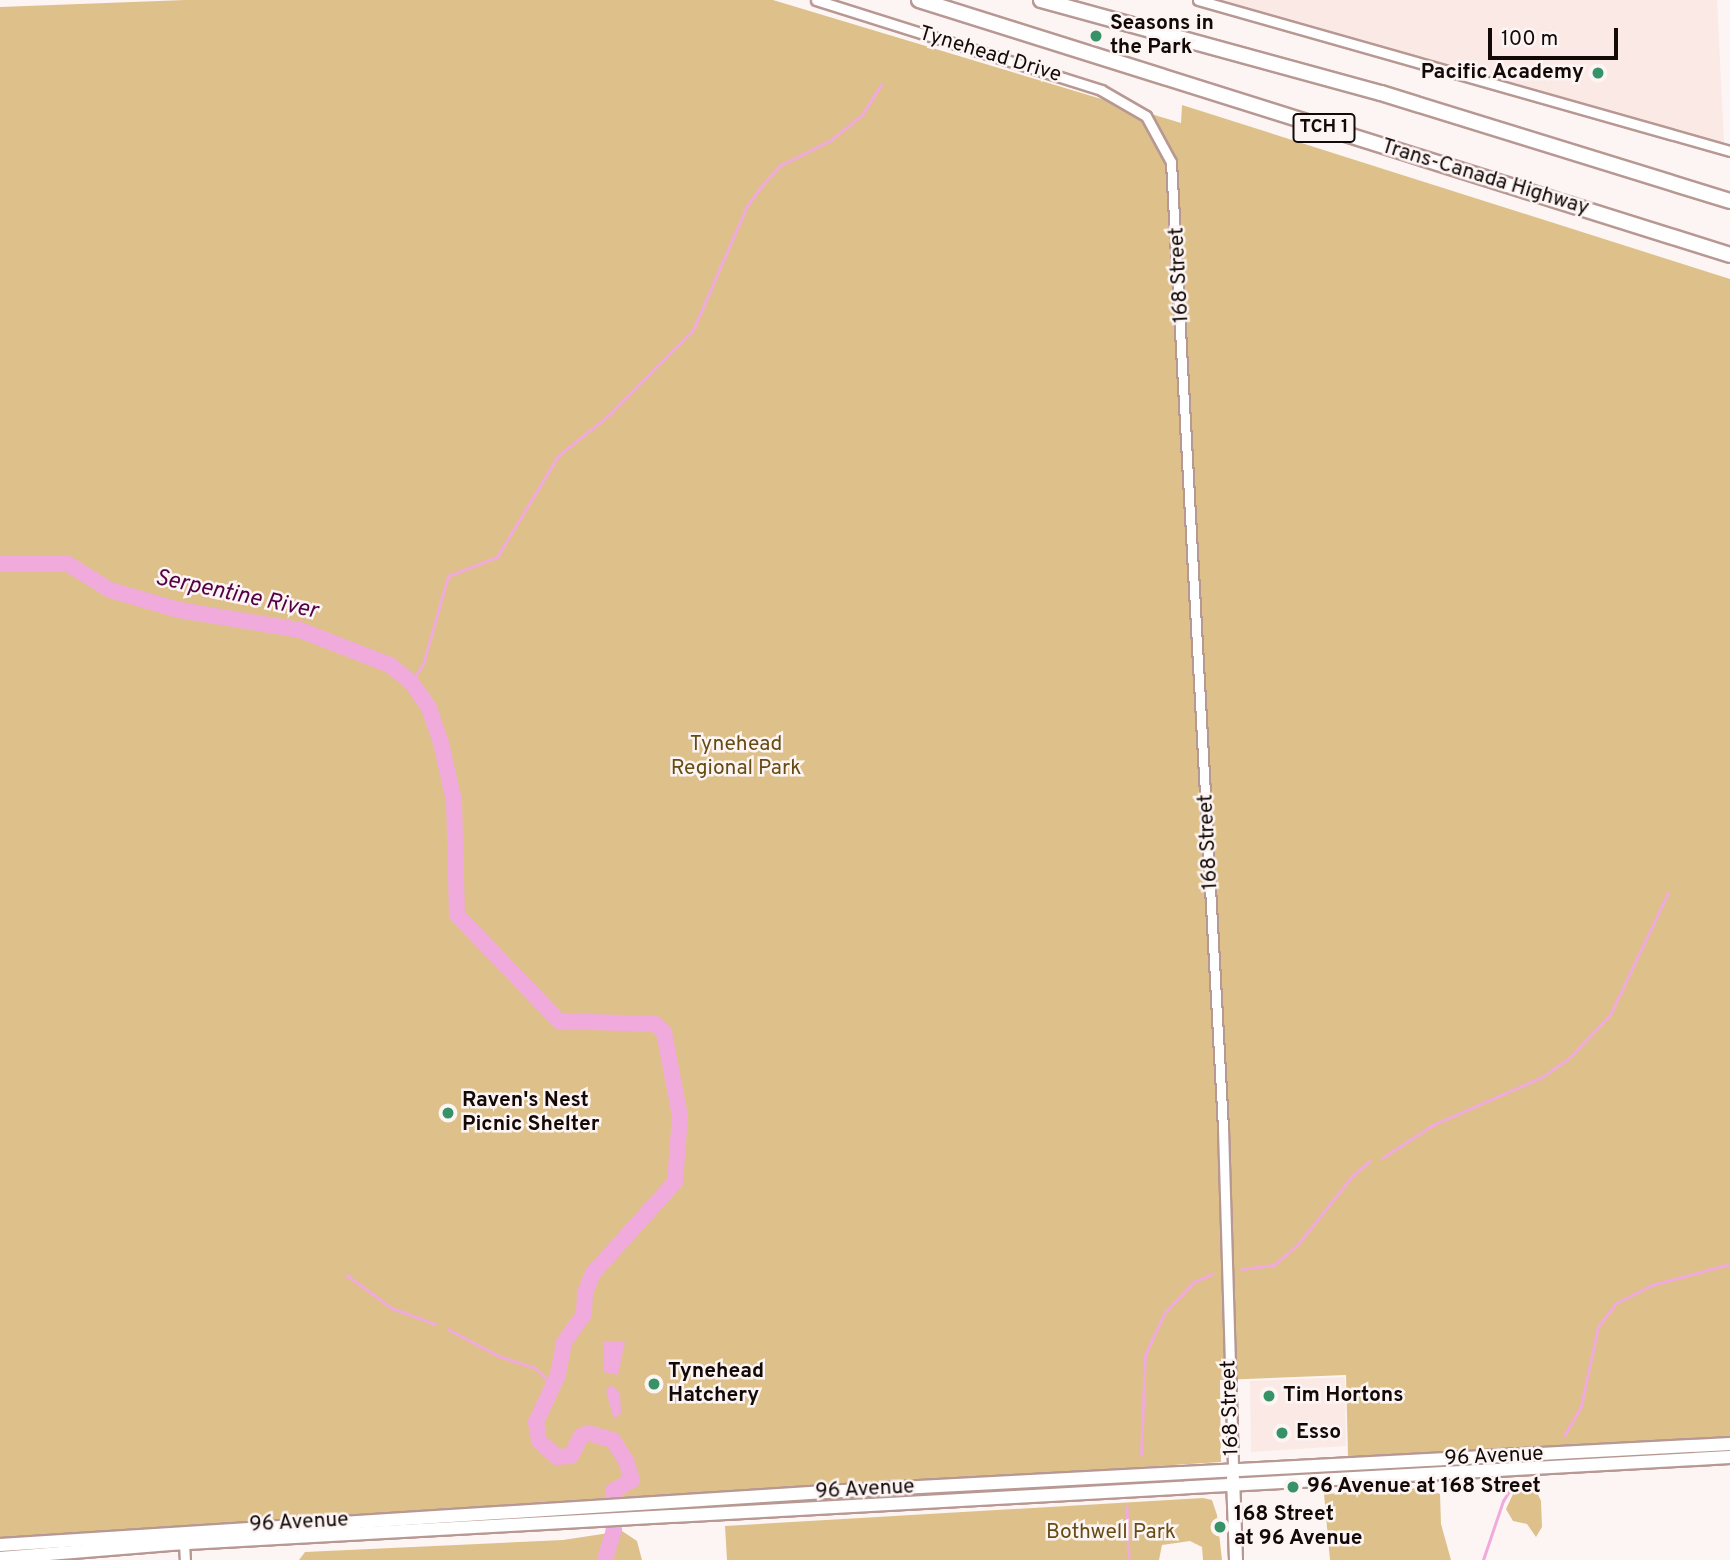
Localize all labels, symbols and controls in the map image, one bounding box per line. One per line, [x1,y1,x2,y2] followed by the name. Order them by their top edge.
[1110,11,1214,61] place label: Seasons in the Park
[1492,14,1622,58] scale bar
[916,21,1064,89] street label: Tynehead Drive
[1501,26,1558,53] text: 100 m
[1088,28,1104,44] marker: Seasons in the Park
[1420,60,1584,86] place label: Pacific Academy
[1590,65,1606,81] marker: Pacific Academy
[1292,112,1356,144] road number: TCH 1
[1378,134,1592,222] street label: Trans-Canada Highway
[1165,226,1195,324] street label: 168 Street
[152,565,320,627] water label: Serpentine River
[671,732,801,782] park label: Tynehead Regional Park
[1194,793,1224,891] street label: 168 Street
[462,1088,599,1138] place label: Raven's Nest Picnic Shelter
[440,1105,456,1121] marker: Raven's Nest Picnic Shelter
[668,1359,764,1409] place label: Tynehead Hatchery
[1217,1360,1245,1456] street label: 168 Street
[646,1376,662,1392] marker: Tynehead Hatchery
[1283,1383,1404,1409] place label: Tim Hortons
[1261,1388,1277,1404] marker: Tim Hortons
[1296,1420,1341,1446] place label: Esso
[1274,1425,1290,1441] marker: Esso
[1443,1442,1545,1472] street label: 96 Avenue
[1307,1474,1542,1500] place label: 96 Avenue at 168 Street
[814,1475,916,1505] street label: 96 Avenue
[1285,1479,1301,1495] marker: 96 Avenue at 168 Street
[1234,1502,1363,1552] place label: 168 Street at 96 Avenue
[248,1508,350,1538] street label: 96 Avenue
[1212,1519,1228,1535] marker: 168 Street at 96 Avenue
[1046,1520,1176,1546] park label: Bothwell Park

